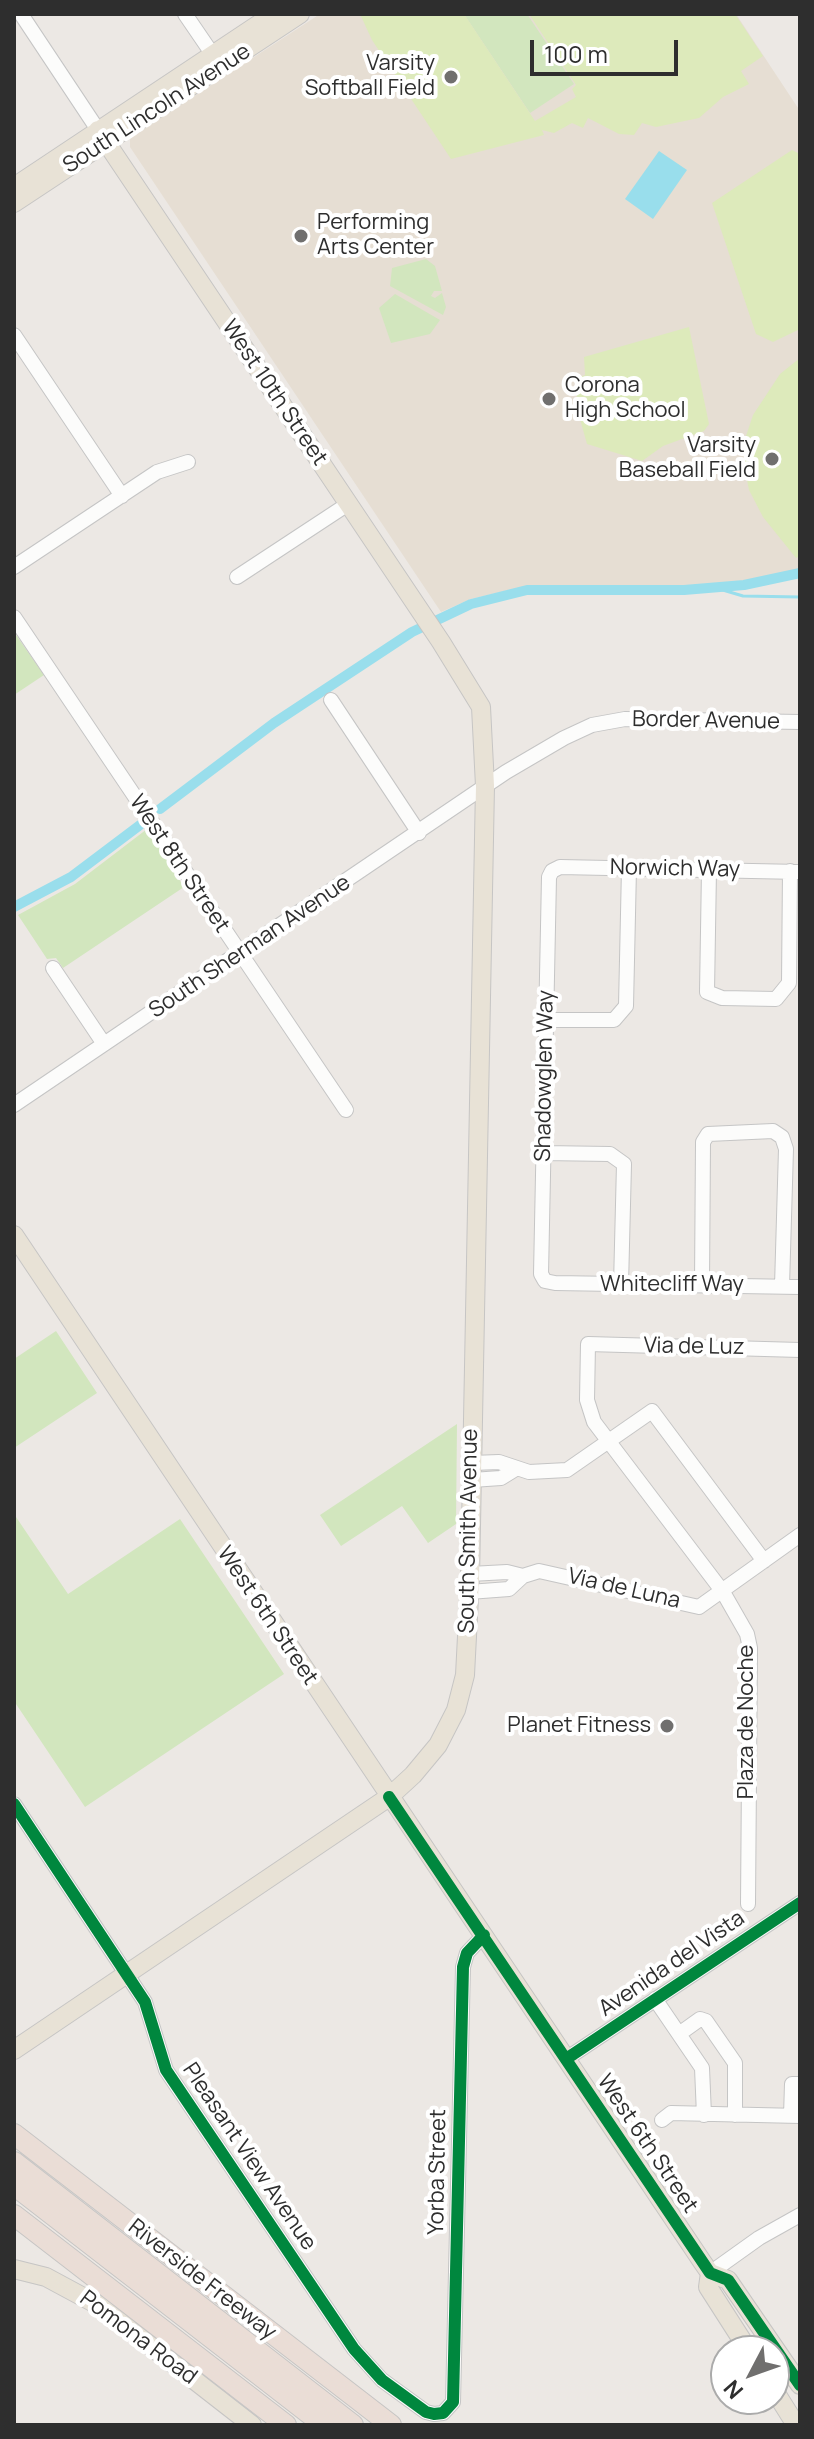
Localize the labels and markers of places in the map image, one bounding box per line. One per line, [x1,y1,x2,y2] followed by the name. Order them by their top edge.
[305,51,435,102] place label: Varsity Softball Field
[442,68,460,86] marker: Varsity Softball Field
[317,210,434,262] place label: Performing Arts Center
[292,227,310,245] marker: Performing Arts Center
[565,373,686,424] place label: Corona High School
[540,390,558,408] marker: Corona High School
[619,433,756,484] place label: Varsity Baseball Field
[763,450,781,468] marker: Varsity Baseball Field
[507,1713,651,1739] place label: Planet Fitness
[658,1717,676,1735] marker: Planet Fitness

